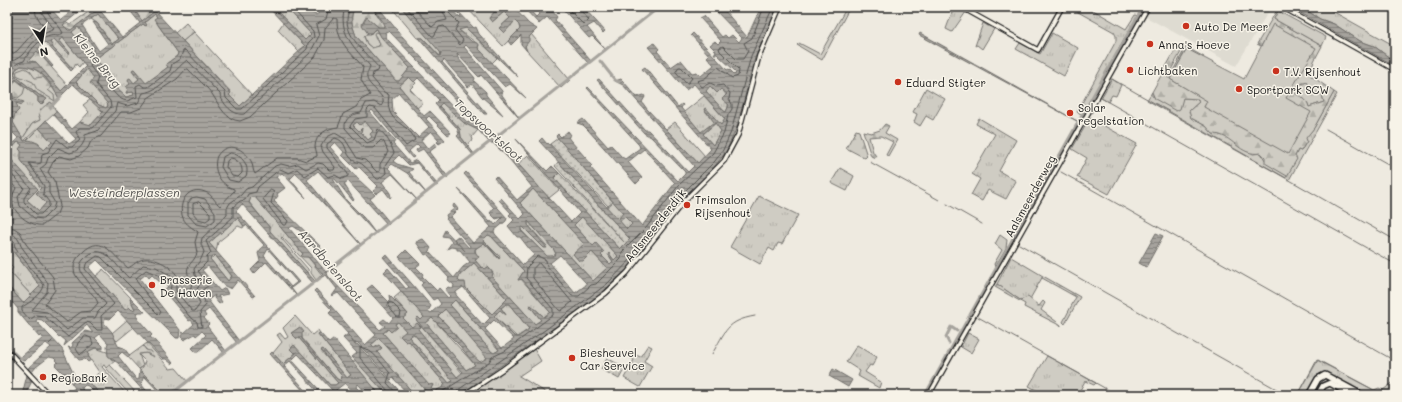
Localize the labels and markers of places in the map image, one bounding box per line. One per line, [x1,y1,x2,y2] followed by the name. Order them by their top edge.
[1194,19,1268,34] place label: Auto De Meer
[1181,21,1191,31] marker: Auto De Meer
[1158,37,1230,52] place label: Anna's Hoeve
[1145,39,1155,49] marker: Anna's Hoeve
[1138,63,1197,78] place label: Lichtbaken
[1284,64,1361,79] place label: T.V. Rijsenhout
[1125,65,1135,75] marker: Lichtbaken
[1271,66,1281,76] marker: T.V. Rijsenhout
[906,75,986,90] place label: Eduard Stigter
[893,77,903,87] marker: Eduard Stigter
[1247,82,1329,97] place label: Sportpark SCW
[1234,84,1244,94] marker: Sportpark SCW
[1078,100,1144,128] place label: Solar regelstation
[1065,108,1075,118] marker: Solar regelstation
[695,192,751,220] place label: Trimsalon Rijsenhout
[682,200,692,210] marker: Trimsalon Rijsenhout
[160,272,213,300] place label: Brasserie De Haven
[147,280,157,290] marker: Brasserie De Haven
[580,345,645,373] place label: Biesheuvel Car Service
[567,353,577,363] marker: Biesheuvel Car Service
[51,370,107,385] place label: RegioBank
[38,372,48,382] marker: RegioBank

